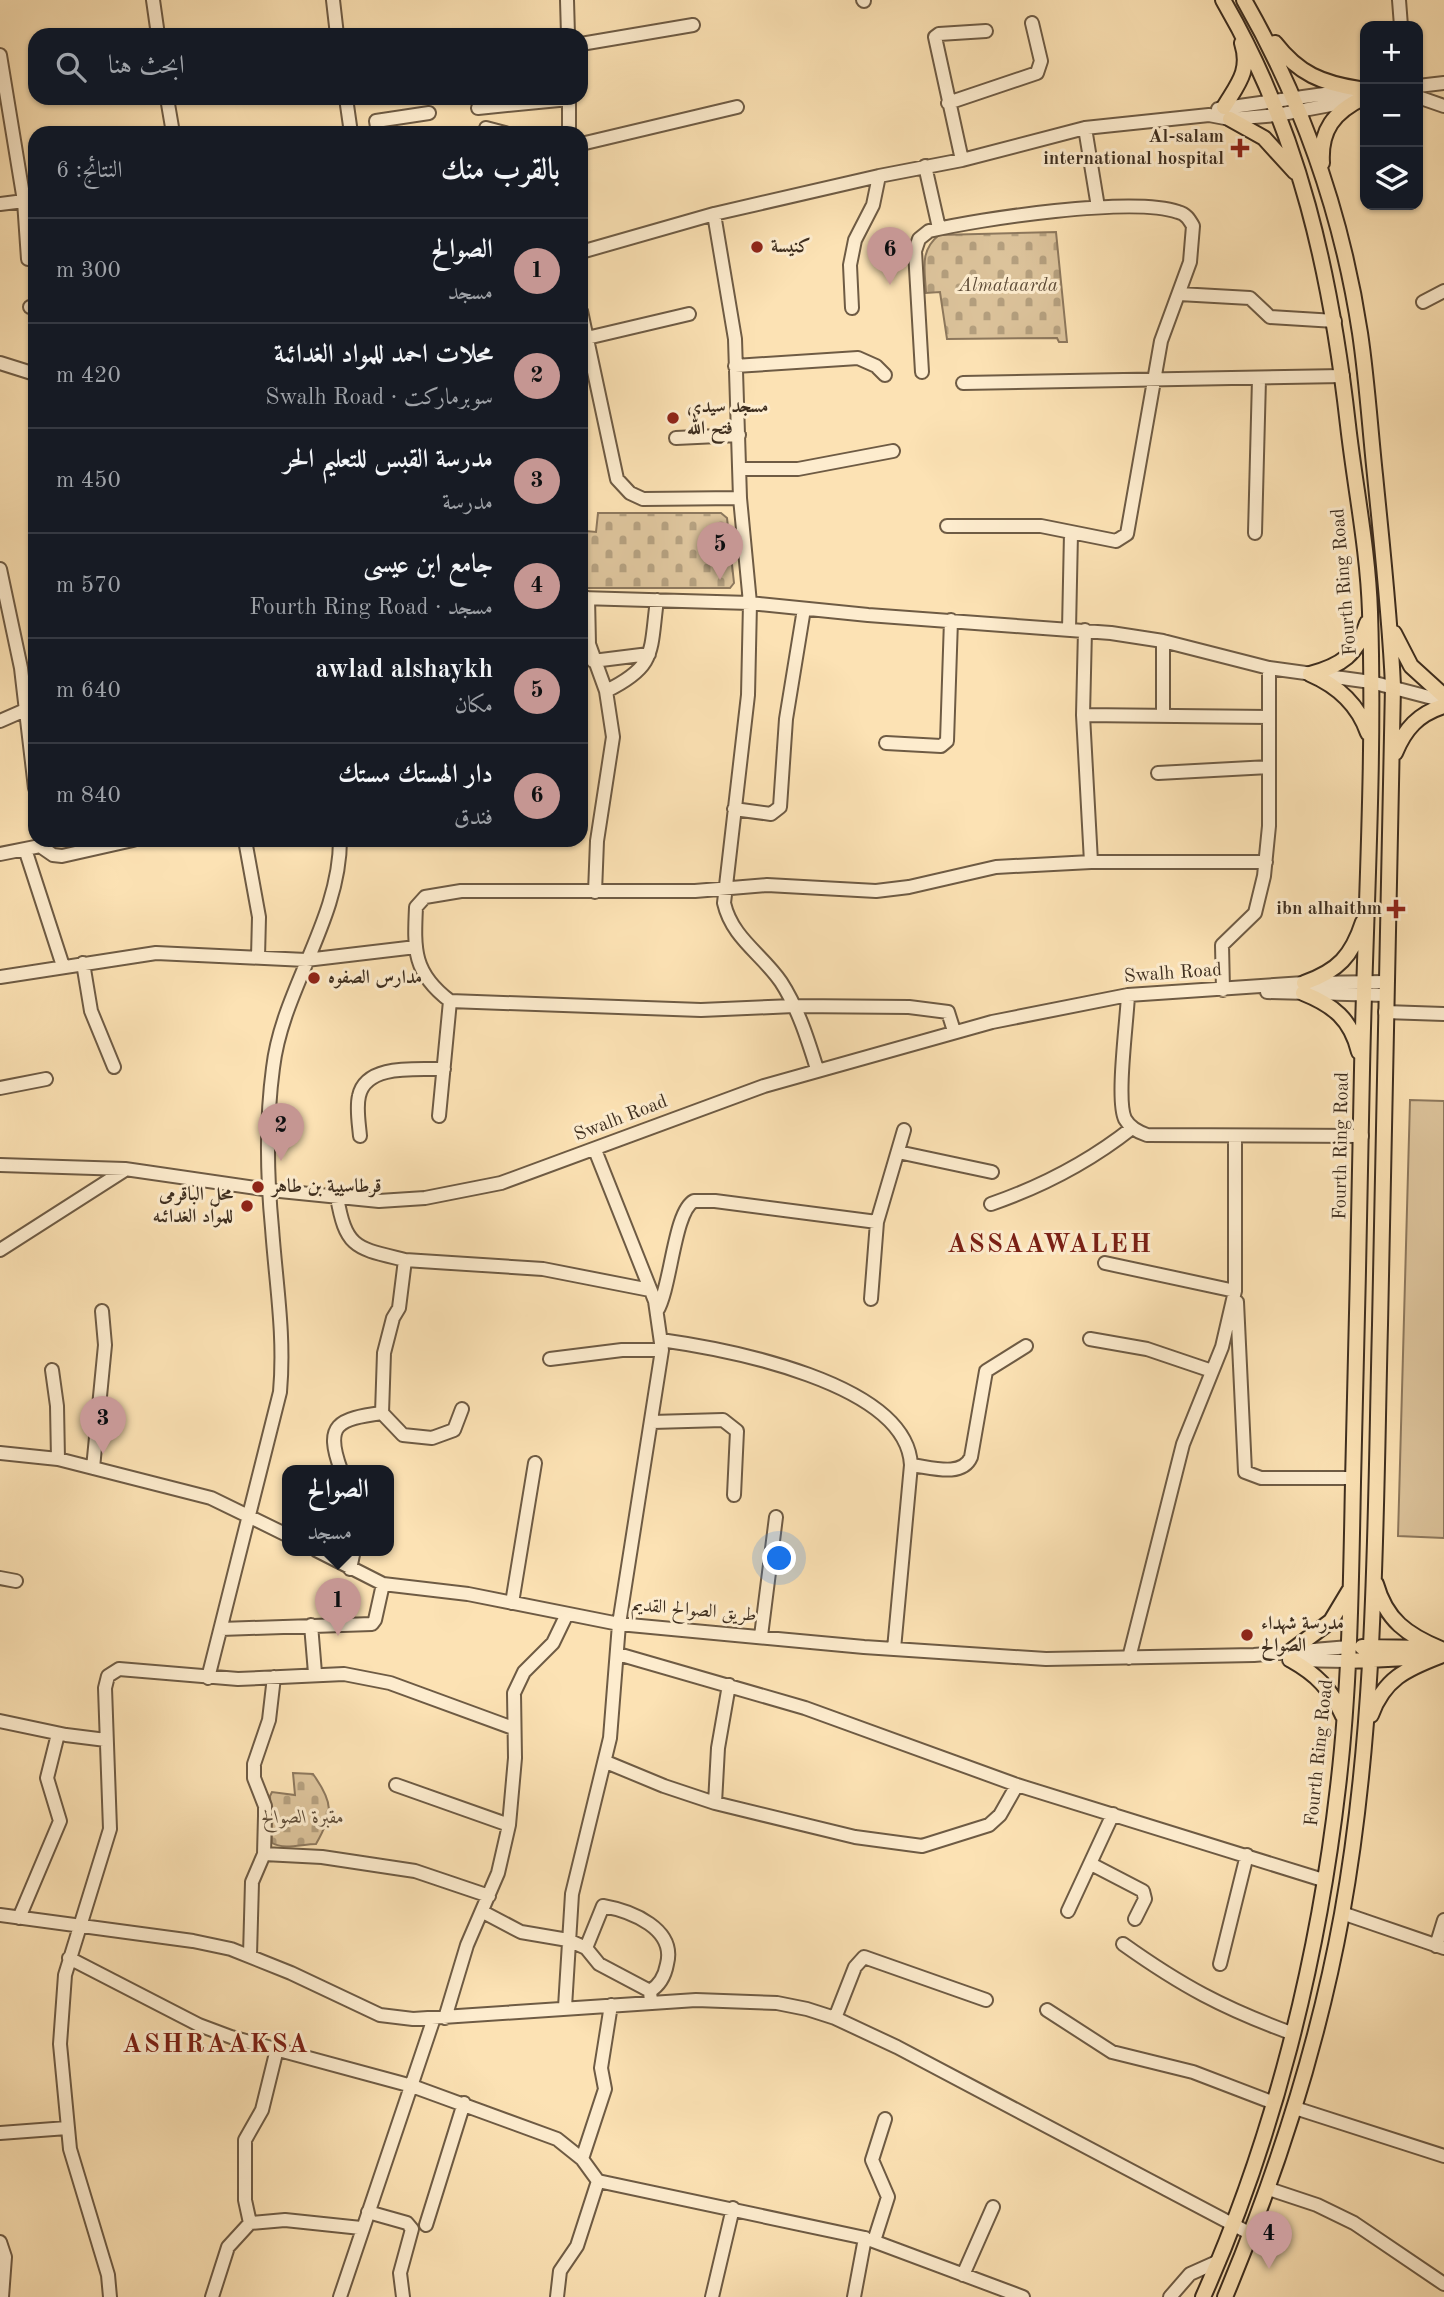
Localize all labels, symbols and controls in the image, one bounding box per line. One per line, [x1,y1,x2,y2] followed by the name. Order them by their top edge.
[1360,21,1423,210] map controls
[1360,21,1423,84] button: +
[28,28,588,105] search box
[52,48,90,86] icon: search
[108,53,185,79] text: ابحث هنا
[1360,84,1423,147] button: −
[1043,128,1224,169] place label: Al-salam international hospital
[1230,138,1250,158] marker: Al-salam international hospital
[1360,147,1423,210] button: layers
[441,156,560,186] text: بالقرب منك
[56,159,123,182] text: النتائج: 6
[867,227,913,285] pin: 6
[431,237,493,263] text: الصوالح
[771,237,811,257] place label: كنيسة
[749,239,765,255] marker: كنيسة
[56,259,121,282] text: 300 m
[530,259,544,282] text: 1
[957,277,1058,296] park label: Almataarda
[448,281,493,304] text: مسجد
[274,342,493,368] text: محلات احمد للمواد الغدائىة
[56,364,121,387] text: 420 m
[530,364,544,387] text: 2
[265,386,493,409] text: سوبرماركت · Swalh Road
[687,398,769,445] place label: مسجد سيدي فتح الله
[665,410,681,426] marker: مسجد سيدي فتح الله
[283,447,493,473] text: مدرسة القبس للتعليم الحر
[56,469,121,492] text: 450 m
[530,469,544,492] text: 3
[442,491,493,514] text: مدرسة
[1329,507,1361,657] street label: Fourth Ring Road
[697,522,743,580] pin: 5
[363,552,493,578] text: جامع ابن عيسى
[56,574,121,597] text: 570 m
[530,574,544,597] text: 4
[249,596,493,619] text: مسجد · Fourth Ring Road
[316,657,493,683] text: awlad alshaykh
[56,679,121,702] text: 640 m
[530,679,544,702] text: 5
[454,694,493,717] text: مكان
[338,762,493,788] text: دار الهستك مستك
[56,784,121,807] text: 840 m
[530,784,544,807] text: 6
[454,806,493,829] text: فندق
[1276,900,1382,919] place label: ibn alhaithm
[1388,901,1404,917] marker: ibn alhaithm
[1123,961,1223,987] street label: Swalh Road
[328,968,422,989] place label: مدارس الصفوه
[306,970,322,986] marker: مدارس الصفوه
[1331,1072,1353,1220] street label: Fourth Ring Road
[572,1092,670,1146] street label: Swalh Road
[258,1103,304,1161] pin: 2
[270,1177,382,1198] place label: قرطاسيية بن طاهر
[250,1179,266,1195] marker: قرطاسيية بن طاهر
[153,1185,233,1228] place label: محل الباقرمى للمواد الغدائىه
[239,1198,255,1214] marker: محل الباقرمى للمواد الغدائىه
[947,1232,1153,1258] district label: ASSAAWALEH
[80,1396,126,1454] pin: 3
[282,1465,394,1556] popup
[307,1477,369,1503] text: الصوالح
[307,1521,352,1544] text: مسجد
[762,1541,796,1575] your location
[315,1578,361,1636] pin: 1
[630,1596,757,1631] street label: طريق الصوالح القديم
[1261,1615,1344,1661] place label: مدرسة شهداء الصوالح
[1239,1627,1255,1643] marker: مدرسة شهداء الصوالح
[1303,1678,1337,1828] street label: Fourth Ring Road
[261,1809,344,1833] park label: مقبرة الصوالح
[122,2032,310,2058] district label: ASHRAAKSA
[1246,2211,1292,2269] pin: 4

